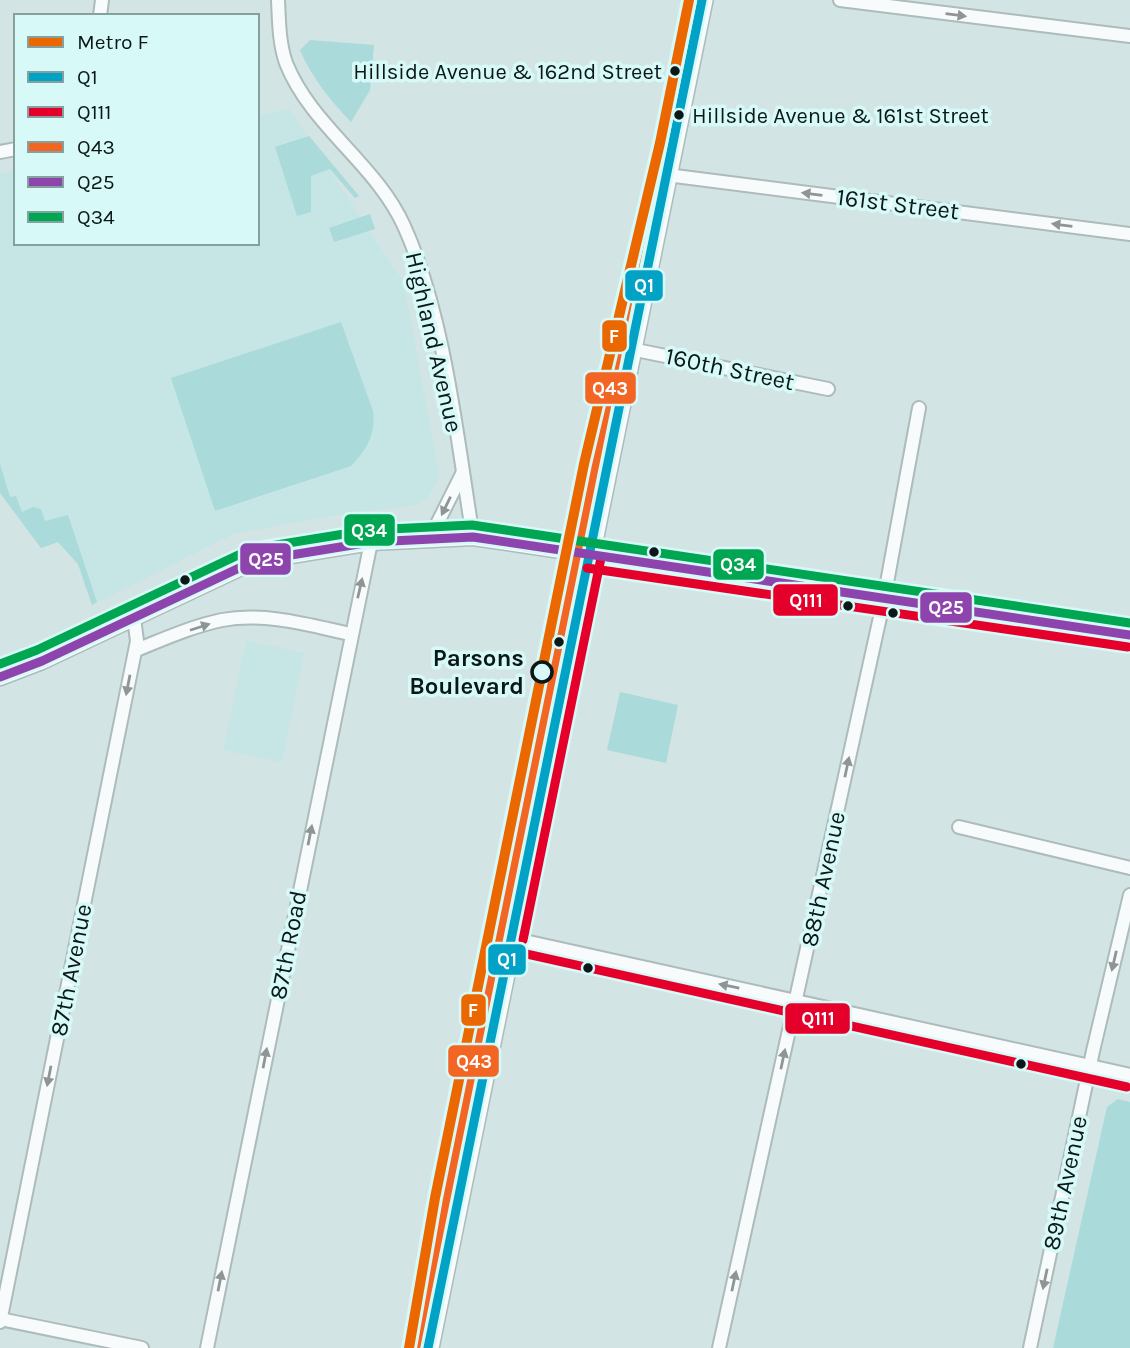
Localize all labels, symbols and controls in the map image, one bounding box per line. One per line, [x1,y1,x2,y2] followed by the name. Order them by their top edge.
[946,9,968,20] one-way arrow
[14,14,259,245] legend
[77,30,149,54] text: Metro F
[353,59,662,85] place label: Hillside Avenue & 162nd Street
[668,64,682,78] marker: Hillside Avenue & 162nd Street
[77,65,98,89] text: Q1
[77,100,112,124] text: Q111
[692,103,989,129] place label: Hillside Avenue & 161st Street
[672,108,686,122] marker: Hillside Avenue & 161st Street
[77,135,115,159] text: Q43
[77,170,115,194] text: Q25
[835,183,961,225] street label: 161st Street
[801,188,823,199] one-way arrow
[77,205,115,229] text: Q34
[1051,219,1073,230] one-way arrow
[400,249,468,435] street label: Highland Avenue
[624,269,664,302] line badge: Q1
[634,275,654,297] text: Q1
[601,319,628,353] line badge: F
[609,326,619,348] text: F
[663,342,797,396] street label: 160th Street
[584,371,637,405] line badge: Q43
[592,378,628,400] text: Q43
[441,496,452,516] one-way arrow
[343,513,396,547] line badge: Q34
[351,520,388,542] text: Q34
[239,542,292,576] line badge: Q25
[647,545,661,559] unlabelled marker
[712,548,765,581] line badge: Q34
[248,549,284,571] text: Q25
[720,554,757,576] text: Q34
[178,573,192,587] unlabelled marker
[355,577,366,599] one-way arrow
[772,583,839,617] line badge: Q111
[789,590,823,612] text: Q111
[919,591,973,624] line badge: Q25
[928,597,964,619] text: Q25
[841,599,855,613] unlabelled marker
[886,606,900,620] unlabelled marker
[189,621,210,631] one-way arrow
[552,635,566,649] unlabelled marker
[409,644,524,700] place label: Parsons Boulevard
[531,661,553,683] marker: Parsons Boulevard
[123,674,134,696] one-way arrow
[842,756,853,778] one-way arrow
[795,809,851,949] street label: 88th Avenue
[304,824,315,846] one-way arrow
[264,888,312,1002] street label: 87th Road
[44,901,98,1039] street label: 87th Avenue
[487,943,527,976] line badge: Q1
[497,949,517,971] text: Q1
[1108,950,1119,972] one-way arrow
[581,961,595,975] unlabelled marker
[718,981,740,992] one-way arrow
[460,993,487,1027] line badge: F
[468,1000,478,1022] text: F
[784,1002,851,1035] line badge: Q111
[801,1008,835,1030] text: Q111
[447,1044,500,1078] line badge: Q43
[259,1047,270,1069] one-way arrow
[778,1048,789,1070] one-way arrow
[456,1051,492,1073] text: Q43
[1014,1057,1028,1071] unlabelled marker
[44,1065,55,1087] one-way arrow
[1037,1113,1093,1253] street label: 89th Avenue
[1040,1268,1051,1290] one-way arrow
[215,1270,226,1292] one-way arrow
[728,1270,739,1292] one-way arrow

